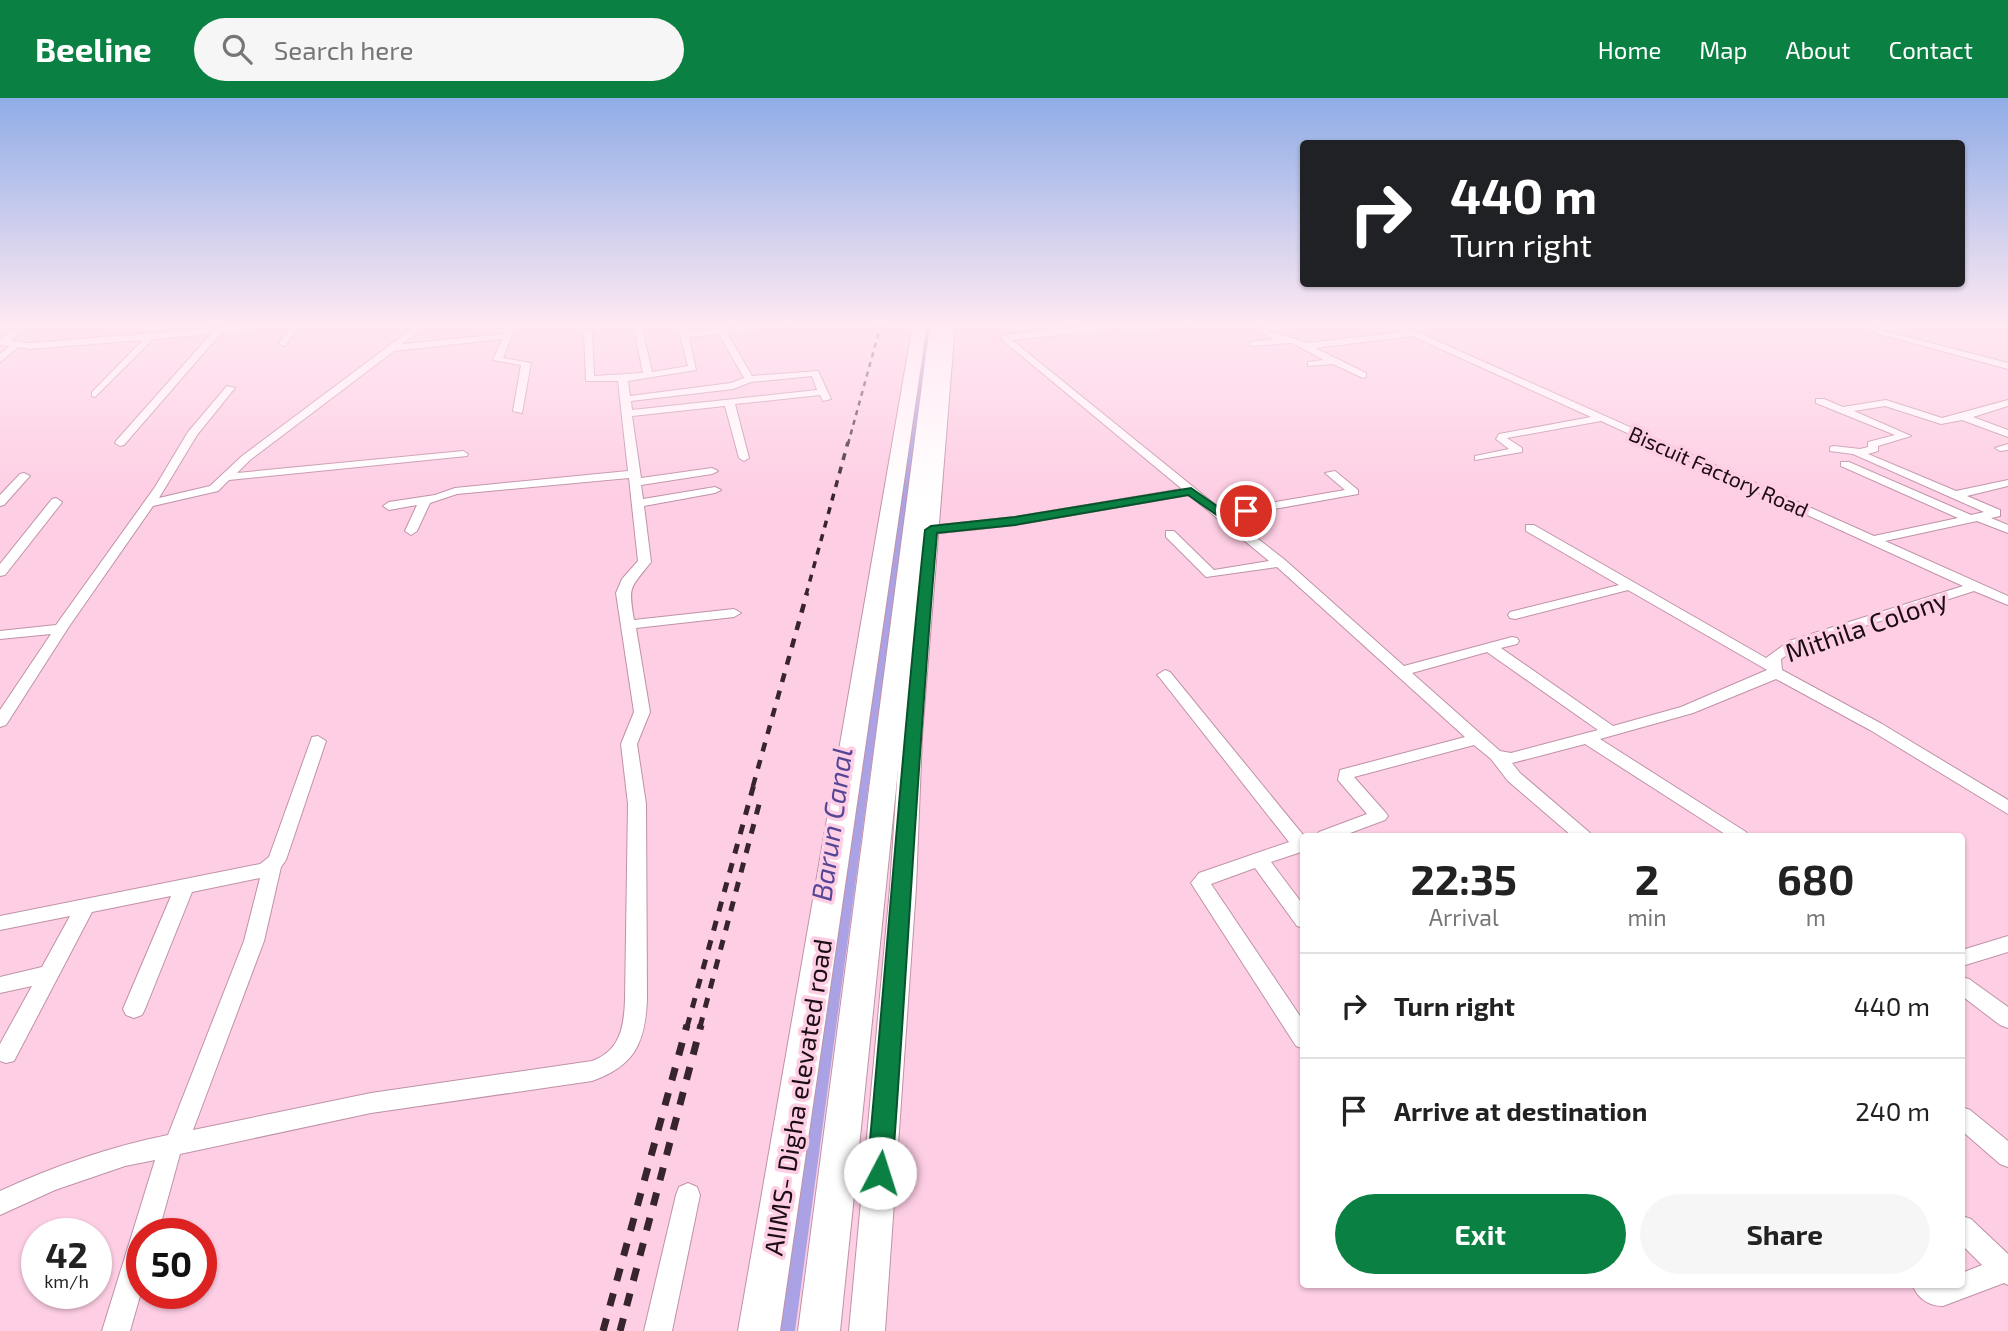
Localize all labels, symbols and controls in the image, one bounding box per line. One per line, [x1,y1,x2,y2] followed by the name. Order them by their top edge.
[194,18,684,81] search box
[35,29,152,69] text: Beeline
[218,30,256,68] icon: search
[274,34,413,65] text: Search here
[1598,35,1661,64] text: Home
[1699,35,1747,64] text: Map
[1785,35,1851,64] text: About
[1889,35,1973,64] text: Contact
[1450,165,1597,224] text: 440 m
[1335,168,1426,259] icon: right
[1450,225,1592,263] text: Turn right
[1625,420,1813,522] street label: Biscuit Factory Road
[1216,481,1276,541] pin
[1227,492,1265,530] icon: arrive
[1781,583,1951,667] street label: Mithila Colony
[803,745,859,903] water label: Barun Canal
[1410,853,1517,903] text: 22:35
[1635,853,1659,903] text: 2
[1777,853,1855,903] text: 680
[1429,903,1499,931] text: Arrival
[1627,903,1667,931] text: min
[1806,903,1826,931] text: m
[757,936,837,1258] street label: AIIMS- Digha elevated road
[1335,987,1373,1025] icon: right
[1394,990,1515,1021] text: Turn right
[1854,990,1930,1021] text: 440 m
[1335,1092,1373,1130] icon: arrive
[1394,1095,1647,1126] text: Arrive at destination
[1855,1095,1930,1126] text: 240 m
[843,1136,917,1210] position arrow
[1335,1194,1626,1274] button: Exit
[1640,1194,1930,1274] button: Share
[126,1218,217,1309] speed limit sign: 50
[45,1233,88,1275] text: 42
[44,1270,89,1292] text: km/h

